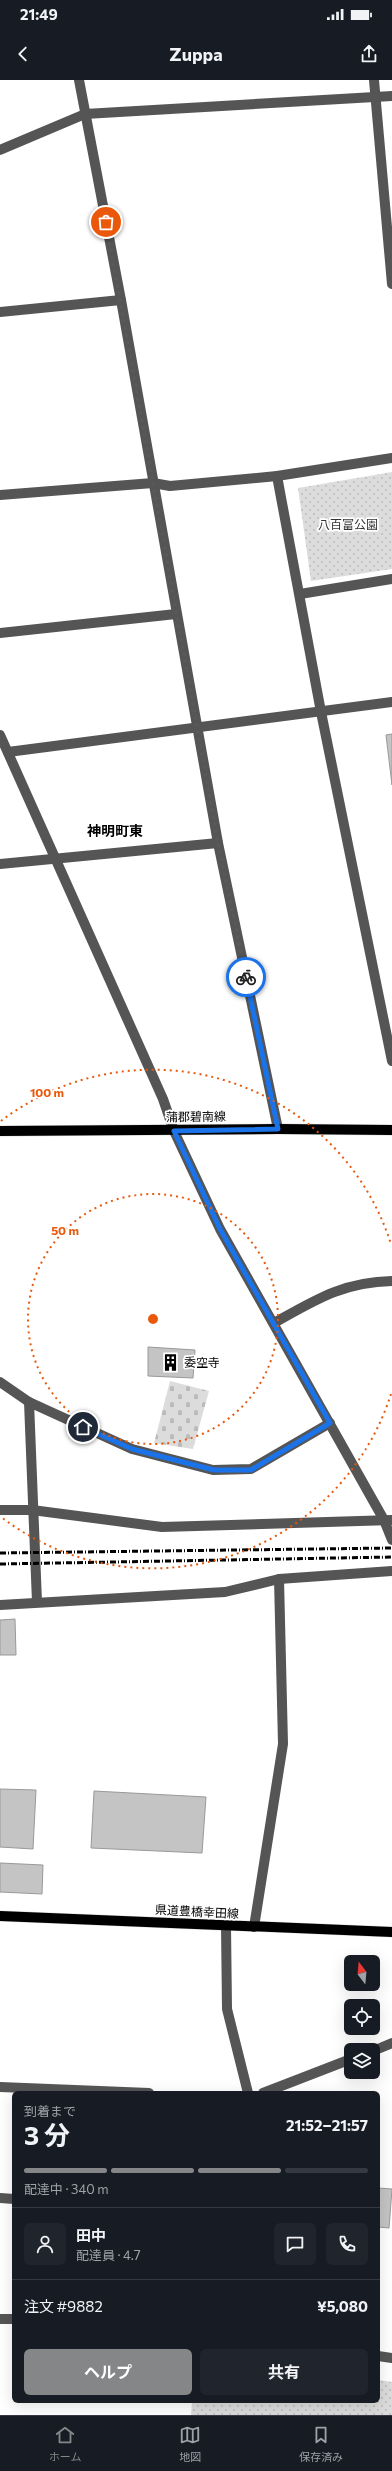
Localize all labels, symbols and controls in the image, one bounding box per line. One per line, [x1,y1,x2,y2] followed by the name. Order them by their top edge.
[20,5,58,23] text: 21:49
[12,43,34,65] icon: back
[169,43,223,65] text: Zuppa
[358,43,380,65] icon: share
[89,205,123,239] pin
[95,211,117,233] icon: bag
[318,517,378,531] park label: 八百富公園
[87,822,143,839] district label: 神明町東
[226,957,266,997] courier
[235,966,257,988] icon: bike
[30,1085,64,1099] text: 100 m
[166,1108,226,1124] street label: 蒲郡碧南線
[51,1223,79,1237] text: 50 m
[146,1312,160,1326] centre of rings
[161,1353,181,1373] building icon: 委空寺
[184,1355,220,1369] place label: 委空寺
[66,1410,100,1444] pin
[72,1416,94,1438] icon: home
[155,1902,239,1920] street label: 県道豊橋幸田線
[344,1955,380,1991] north arrow
[344,1955,380,2079] map controls
[344,1999,380,2035] button: locate
[344,2043,380,2079] button: layers
[24,2103,76,2119] text: 到着まで
[286,2116,368,2134] text: 21:52–21:57
[24,2119,70,2150] text: 3 分
[24,2181,109,2197] text: 配達中 · 340 m
[24,2223,66,2265] button: person
[274,2223,316,2265] button: chat
[326,2223,368,2265] button: phone
[76,2226,106,2244] text: 田中
[76,2247,141,2263] text: 配達員 · 4.7
[24,2297,103,2315] text: 注文 #9882
[317,2297,368,2315] text: ¥5,080
[24,2349,192,2395] button: ヘルプ
[200,2349,368,2395] button: 共有
[49,2424,82,2464] tab: ホーム
[179,2424,201,2464] tab: 地図
[299,2424,343,2464] tab: 保存済み

